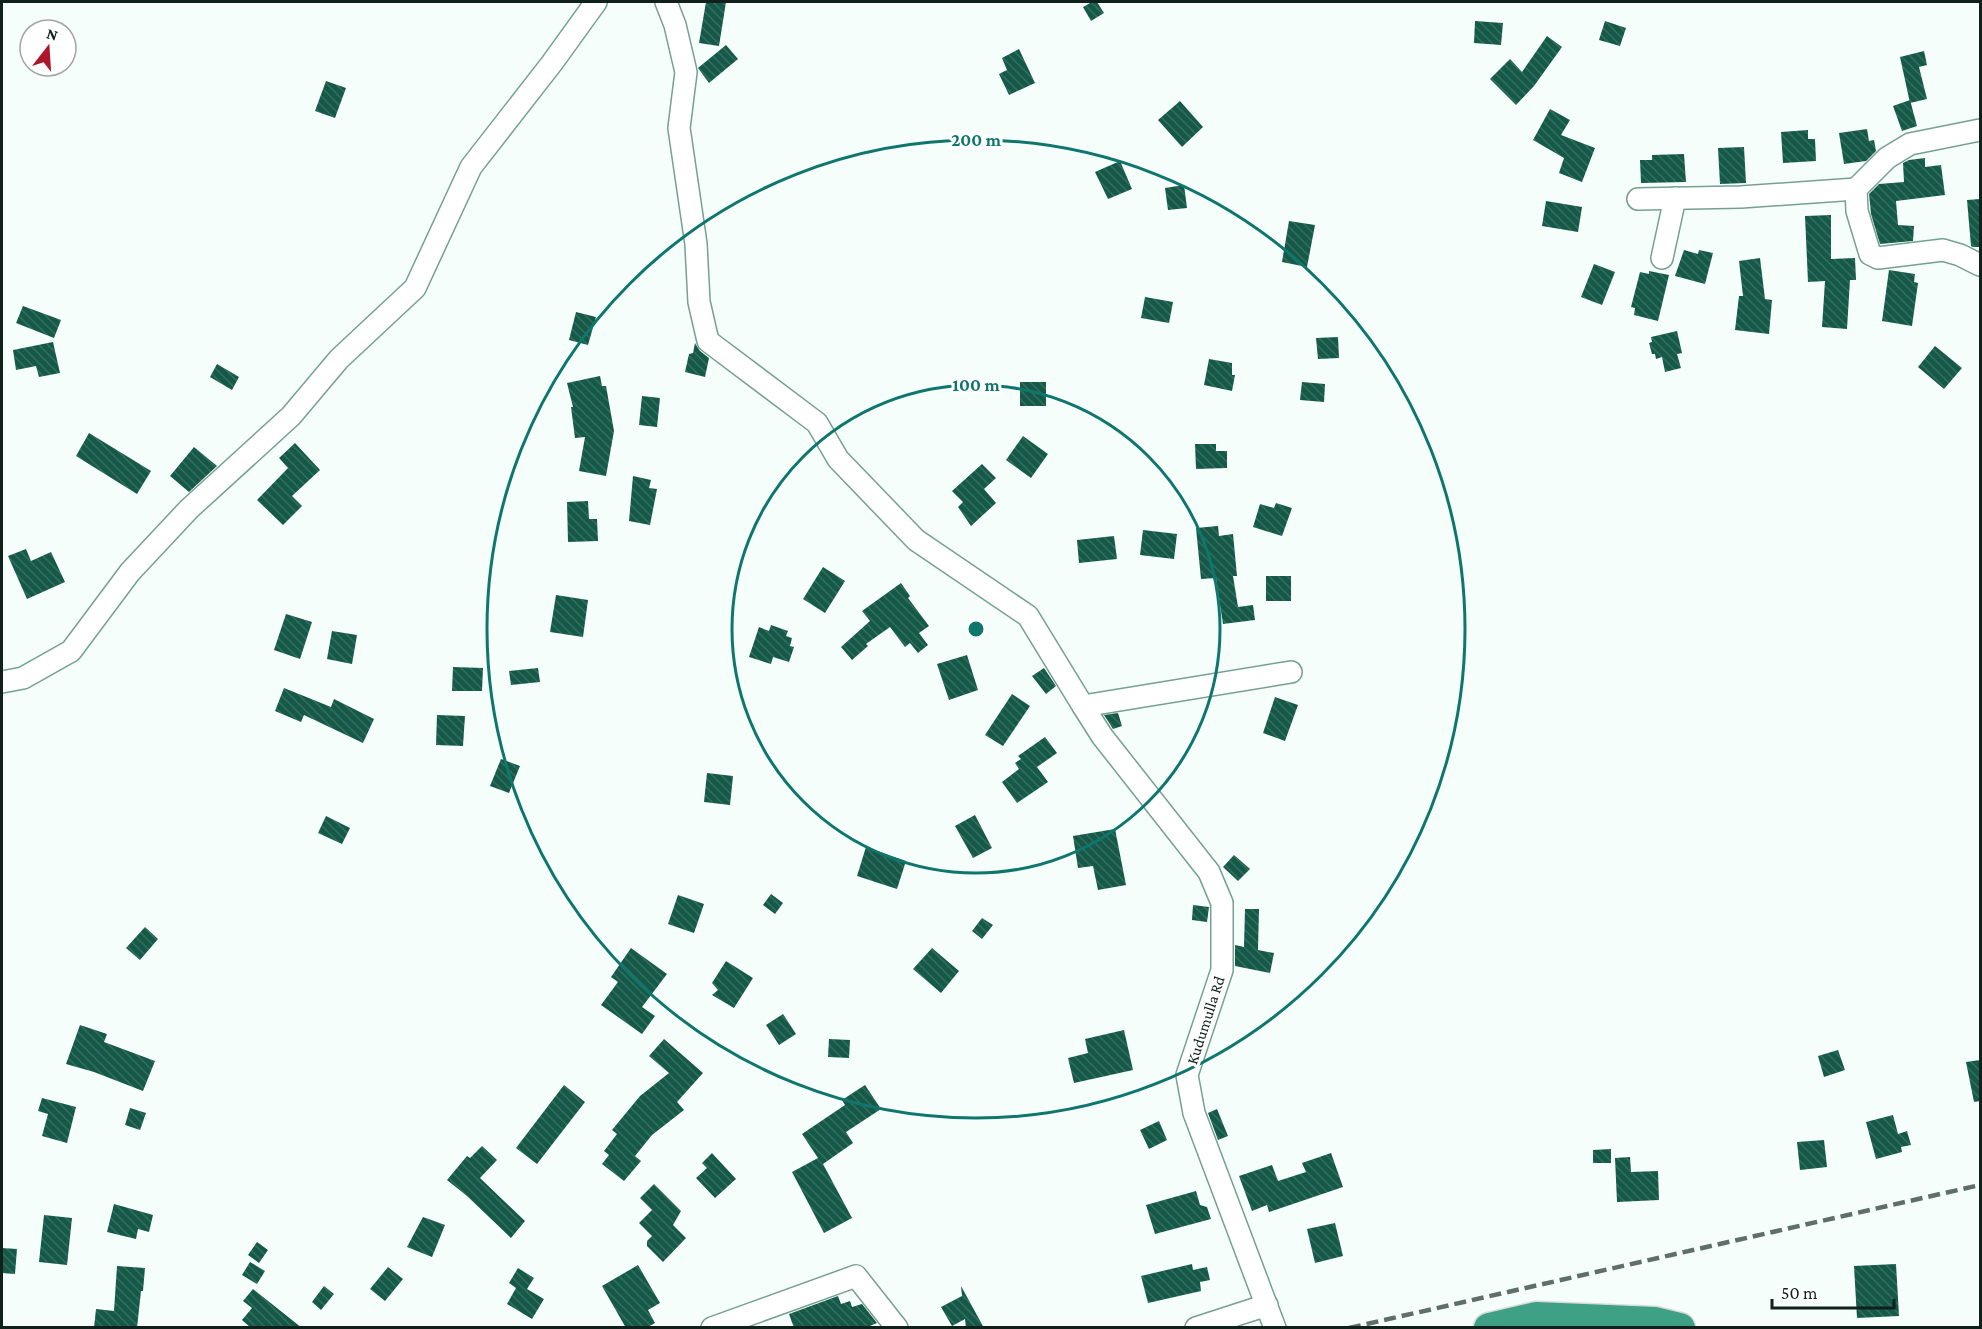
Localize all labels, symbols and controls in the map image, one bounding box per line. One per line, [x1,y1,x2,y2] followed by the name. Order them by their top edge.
[18,18,78,78] north arrow
[45,24,60,44] text: N
[951,130,1002,150] text: 200 m
[952,375,1000,395] text: 100 m
[966,619,986,639] centre of rings
[1183,973,1228,1066] street label: Kudumulla Rd
[1772,1272,1894,1310] scale bar
[1781,1283,1818,1303] text: 50 m

